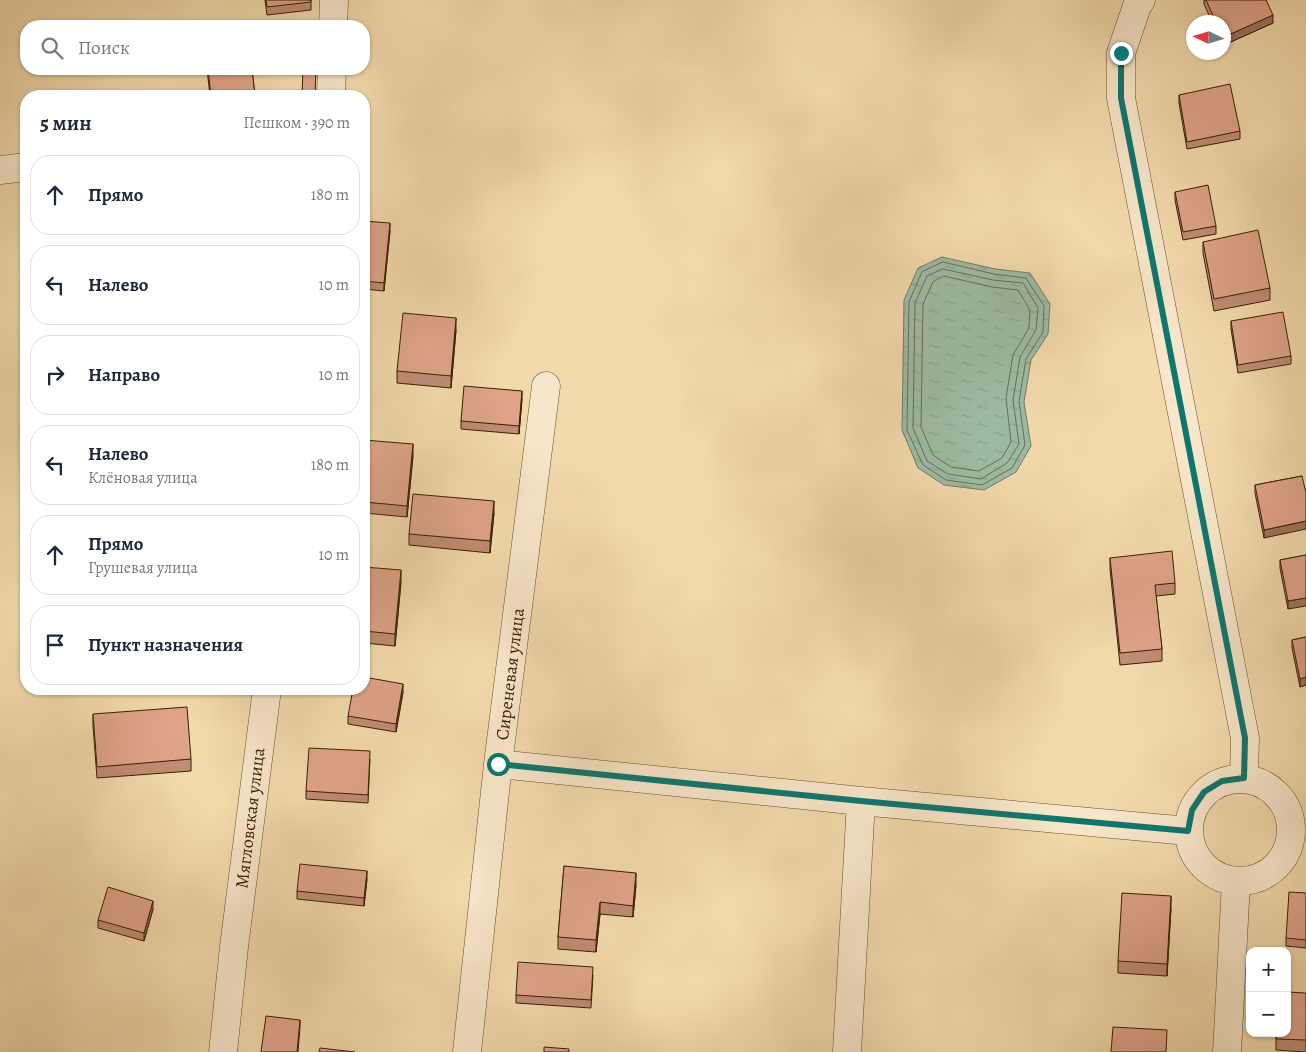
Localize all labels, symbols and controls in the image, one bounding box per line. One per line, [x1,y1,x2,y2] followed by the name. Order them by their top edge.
[1186,15,1231,60] north arrow
[20,20,370,75] search box
[38,34,66,62] icon: search
[78,35,130,61] text: Поиск
[1110,42,1133,65] route end
[40,109,92,137] text: 5 мин
[243,112,350,134] text: Пешком · 390 m
[41,181,69,209] icon: ahead
[88,182,143,208] text: Прямо
[311,184,349,206] text: 180 m
[41,271,69,299] icon: left
[88,272,148,298] text: Налево
[319,274,349,296] text: 10 m
[41,361,69,389] icon: right
[88,362,160,388] text: Направо
[319,364,349,386] text: 10 m
[88,441,148,467] text: Налево
[41,451,69,479] icon: left
[311,454,349,476] text: 180 m
[88,467,198,489] text: Клёновая улица
[88,531,143,557] text: Прямо
[41,541,69,569] icon: ahead
[319,544,349,566] text: 10 m
[88,557,198,579] text: Грушевая улица
[490,606,530,741] street label: Сиреневая улица
[41,631,69,659] icon: arrive
[88,632,243,658] text: Пункт назначения
[229,746,271,890] street label: Мягловская улица
[487,753,510,776] route start
[1246,947,1291,1037] map controls
[1246,947,1291,992] button: +
[1246,992,1291,1037] button: −

